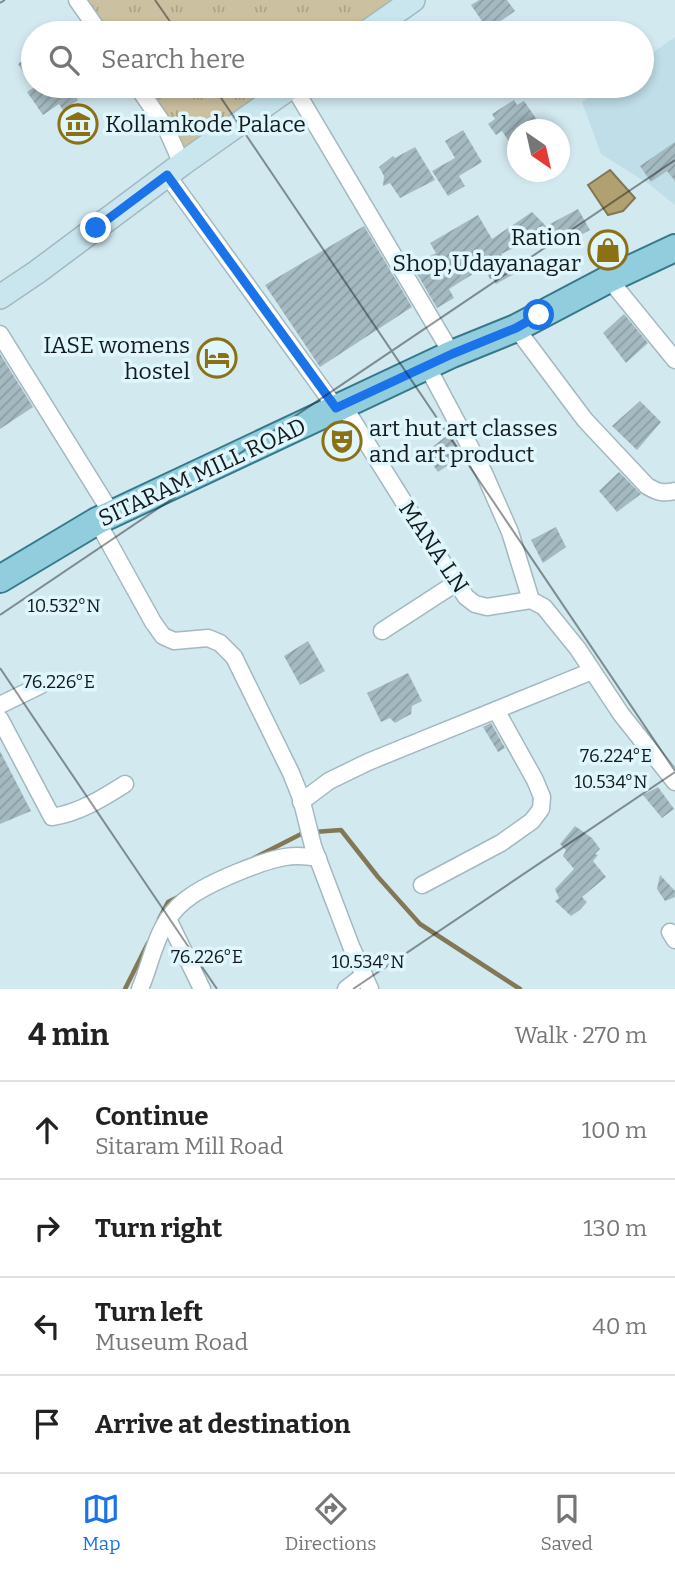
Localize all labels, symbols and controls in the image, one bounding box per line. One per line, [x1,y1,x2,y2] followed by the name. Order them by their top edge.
[21,21,654,98] search box
[45,41,83,79] icon: search
[101,44,245,75] text: Search here
[57,103,99,145] museum icon: Kollamkode Palace
[105,110,306,138] place label: Kollamkode Palace
[507,119,570,182] north arrow
[80,212,111,243] route end
[392,223,581,277] place label: Ration Shop,Udayanagar
[587,229,629,271] shop icon: Ration Shop,Udayanagar
[523,299,554,330] route start
[43,331,190,385] place label: IASE womens hostel
[196,337,238,379] hotel icon: IASE womens hostel
[94,412,310,532] street label: SITARAM MILL ROAD
[369,414,558,468] place label: art hut art classes and art product
[321,420,363,462] theatre icon: art hut art classes and art product
[393,496,475,598] street label: MANA LN
[27,595,101,617] text: 10.532°N
[23,671,95,693] text: 76.226°E
[580,745,652,767] text: 76.224°E
[574,771,648,793] text: 10.534°N
[171,946,243,968] text: 76.226°E
[331,951,405,973] text: 10.534°N
[28,1017,109,1053] text: 4 min
[514,1021,647,1049] text: Walk · 270 m
[95,1101,209,1132] text: Continue
[28,1111,66,1149] icon: ahead
[582,1116,647,1144] text: 100 m
[95,1132,283,1160] text: Sitaram Mill Road
[28,1209,66,1247] icon: right
[95,1213,222,1244] text: Turn right
[583,1214,647,1242] text: 130 m
[95,1297,203,1328] text: Turn left
[28,1307,66,1345] icon: left
[592,1312,647,1340] text: 40 m
[95,1328,248,1356] text: Museum Road
[28,1405,66,1443] icon: arrive
[95,1409,350,1440] text: Arrive at destination
[82,1490,121,1555] tab: Map
[285,1490,376,1555] tab: Directions
[541,1490,593,1555] tab: Saved

